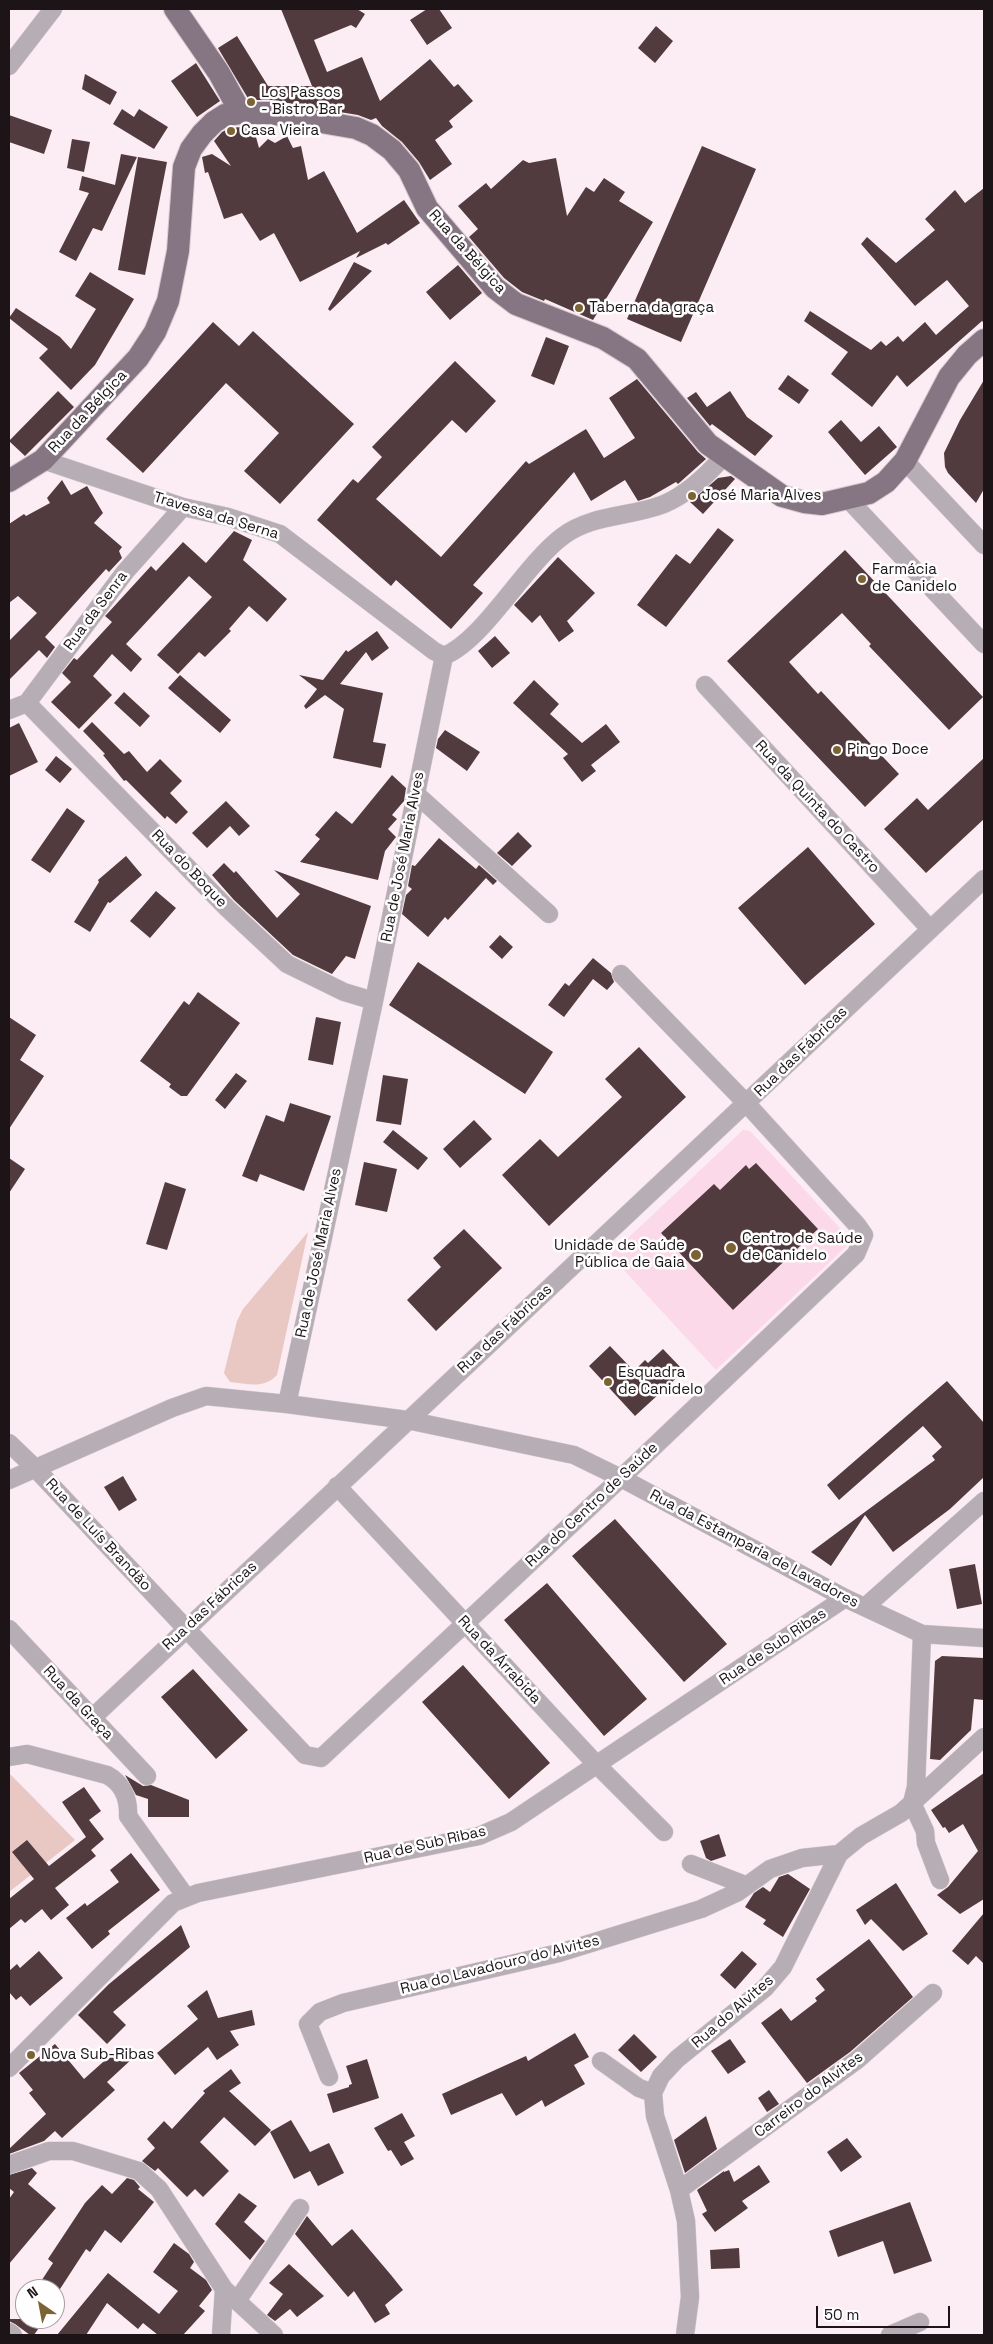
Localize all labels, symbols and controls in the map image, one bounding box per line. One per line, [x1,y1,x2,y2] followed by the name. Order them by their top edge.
[261,84,343,119] place label: Los Passos - Bistro Bar
[245,96,257,108] marker: Los Passos - Bistro Bar
[241,122,319,140] place label: Casa Vieira
[225,125,237,137] marker: Casa Vieira
[425,206,509,298] street label: Rua da Bélgica
[589,299,714,317] place label: Taberna da graça
[573,302,585,314] marker: Taberna da graça
[45,367,131,457] street label: Rua da Bélgica
[702,487,822,505] place label: José Maria Alves
[151,488,281,544] street label: Travessa da Serna
[686,490,698,502] marker: José Maria Alves
[872,561,957,596] place label: Farmácia de Canidelo
[60,568,132,654] street label: Rua da Senra
[856,573,868,585] marker: Farmácia de Canidelo
[751,737,883,877] street label: Rua da Quinta do Castro
[847,741,929,759] place label: Pingo Doce
[831,744,843,756] marker: Pingo Doce
[378,770,428,944] street label: Rua de José Maria Alves
[148,826,230,912] street label: Rua do Boque
[751,1003,851,1101] street label: Rua das Fábricas
[292,1166,346,1340] street label: Rua de José Maria Alves
[742,1230,863,1265] place label: Centro de Saúde de Canidelo
[554,1237,685,1272] place label: Unidade de Saúde Pública de Gaia
[724,1241,738,1255] marker: Centro de Saúde de Canidelo
[689,1248,703,1262] marker: Unidade de Saúde Pública de Gaia
[454,1281,556,1377] street label: Rua das Fábricas
[618,1364,703,1399] place label: Esquadra de Canidelo
[602,1376,614,1388] marker: Esquadra de Canidelo
[522,1439,662,1571] street label: Rua do Centro de Saúde
[41,1475,155,1595] street label: Rua de Luís Brandão
[646,1486,862,1612] street label: Rua da Estamparia de Lavadores
[159,1558,261,1654] street label: Rua das Fábricas
[716,1605,830,1689] street label: Rua de Sub Ribas
[454,1612,544,1708] street label: Rua da Árrabida
[39,1662,117,1744] street label: Rua da Graça
[362,1822,488,1868] street label: Rua de Sub Ribas
[399,1932,601,1998] street label: Rua do Lavadouro do Alvites
[689,1972,777,2052] street label: Rua do Alvites
[41,2046,154,2064] place label: Nova Sub-Ribas
[751,2048,867,2142] street label: Carreiro do Alvites
[25,2049,37,2061] marker: Nova Sub-Ribas
[15,2279,65,2329] north arrow
[24,2282,41,2302] text: N
[818,2296,952,2328] scale bar
[824,2305,859,2324] text: 50 m

